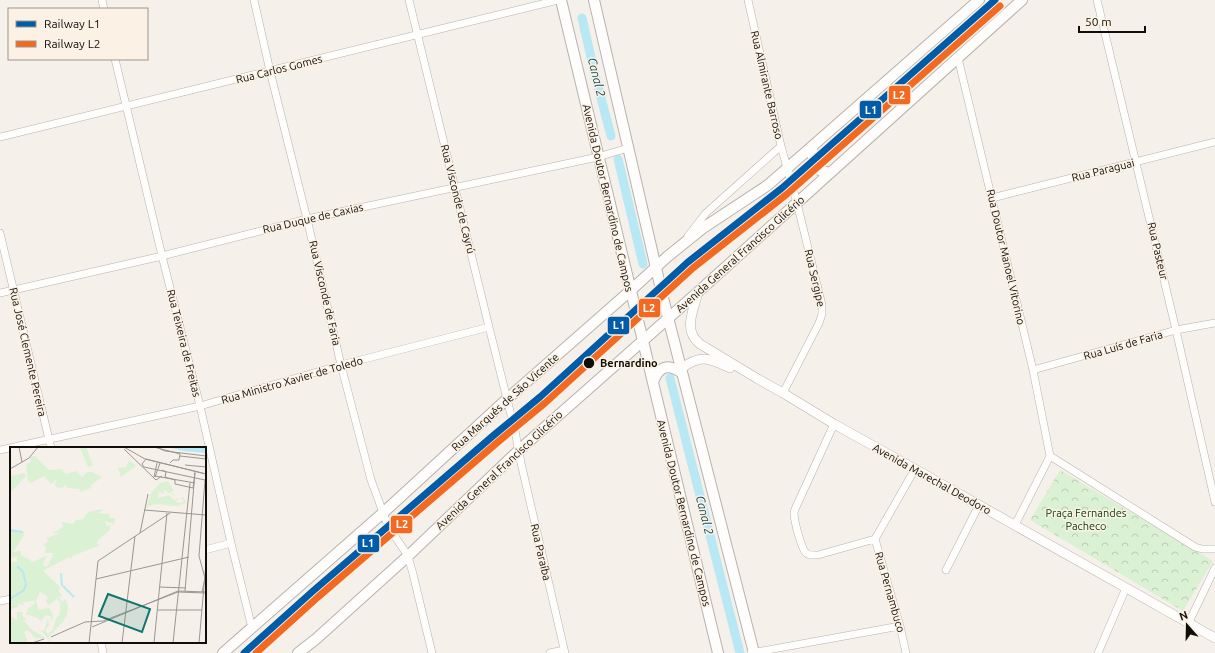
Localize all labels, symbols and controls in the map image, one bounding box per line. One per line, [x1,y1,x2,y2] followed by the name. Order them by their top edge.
[8,8,148,60] legend
[1079,8,1145,34] scale bar
[1085,15,1112,28] text: 50 m
[44,17,101,30] text: Railway L1
[749,30,785,140] street label: Rua Almirante Barroso
[44,37,101,50] text: Railway L2
[235,52,324,86] street label: Rua Carlos Gomes
[586,56,608,98] water label: Canal 2
[888,85,911,105] line badge: L2
[893,89,905,101] text: L2
[859,100,882,119] line badge: L1
[581,103,636,293] street label: Avenida Doutor Bernardino de Campos
[865,104,877,116] text: L1
[439,143,477,255] street label: Rua Visconde de Cayrú
[1070,156,1136,184] street label: Rua Paraguai
[985,188,1027,326] street label: Rua Doutor Manoel Vitorino
[673,193,807,315] street label: Avenida General Francisco Glicério
[262,201,365,235] street label: Rua Duque de Caxias
[1146,221,1171,282] street label: Rua Pasteur
[307,239,343,347] street label: Rua Visconde de Faria
[803,248,827,308] street label: Rua Sergipe
[7,286,49,418] street label: Rua José Clemente Pereira
[165,288,203,398] street label: Rua Teixeira de Freitas
[638,298,661,318] line badge: L2
[643,302,655,314] text: L2
[607,316,630,335] line badge: L1
[613,319,625,331] text: L1
[1082,328,1164,362] street label: Rua Luís de Faria
[449,351,561,453] street label: Rua Marquês de São Vicente
[220,354,364,406] street label: Rua Ministro Xavier de Toledo
[582,356,596,370] marker: Bernardino
[600,357,658,369] place label: Bernardino
[433,408,565,532] street label: Avenida General Francisco Glicério
[655,418,713,608] street label: Avenida Doutor Bernardino de Campos
[871,441,993,517] street label: Avenida Marechal Deodoro
[10,447,206,643] inset map
[694,494,716,536] water label: Canal 2
[1045,507,1127,532] park label: Praça Fernandes Pacheco
[390,515,413,534] line badge: L2
[396,518,408,530] text: L2
[529,522,553,582] street label: Rua Paraíba
[357,534,380,553] line badge: L1
[362,537,374,549] text: L1
[873,550,907,634] street label: Rua Pernambuco
[1167,605,1207,645] north arrow
[1178,609,1189,623] text: N

